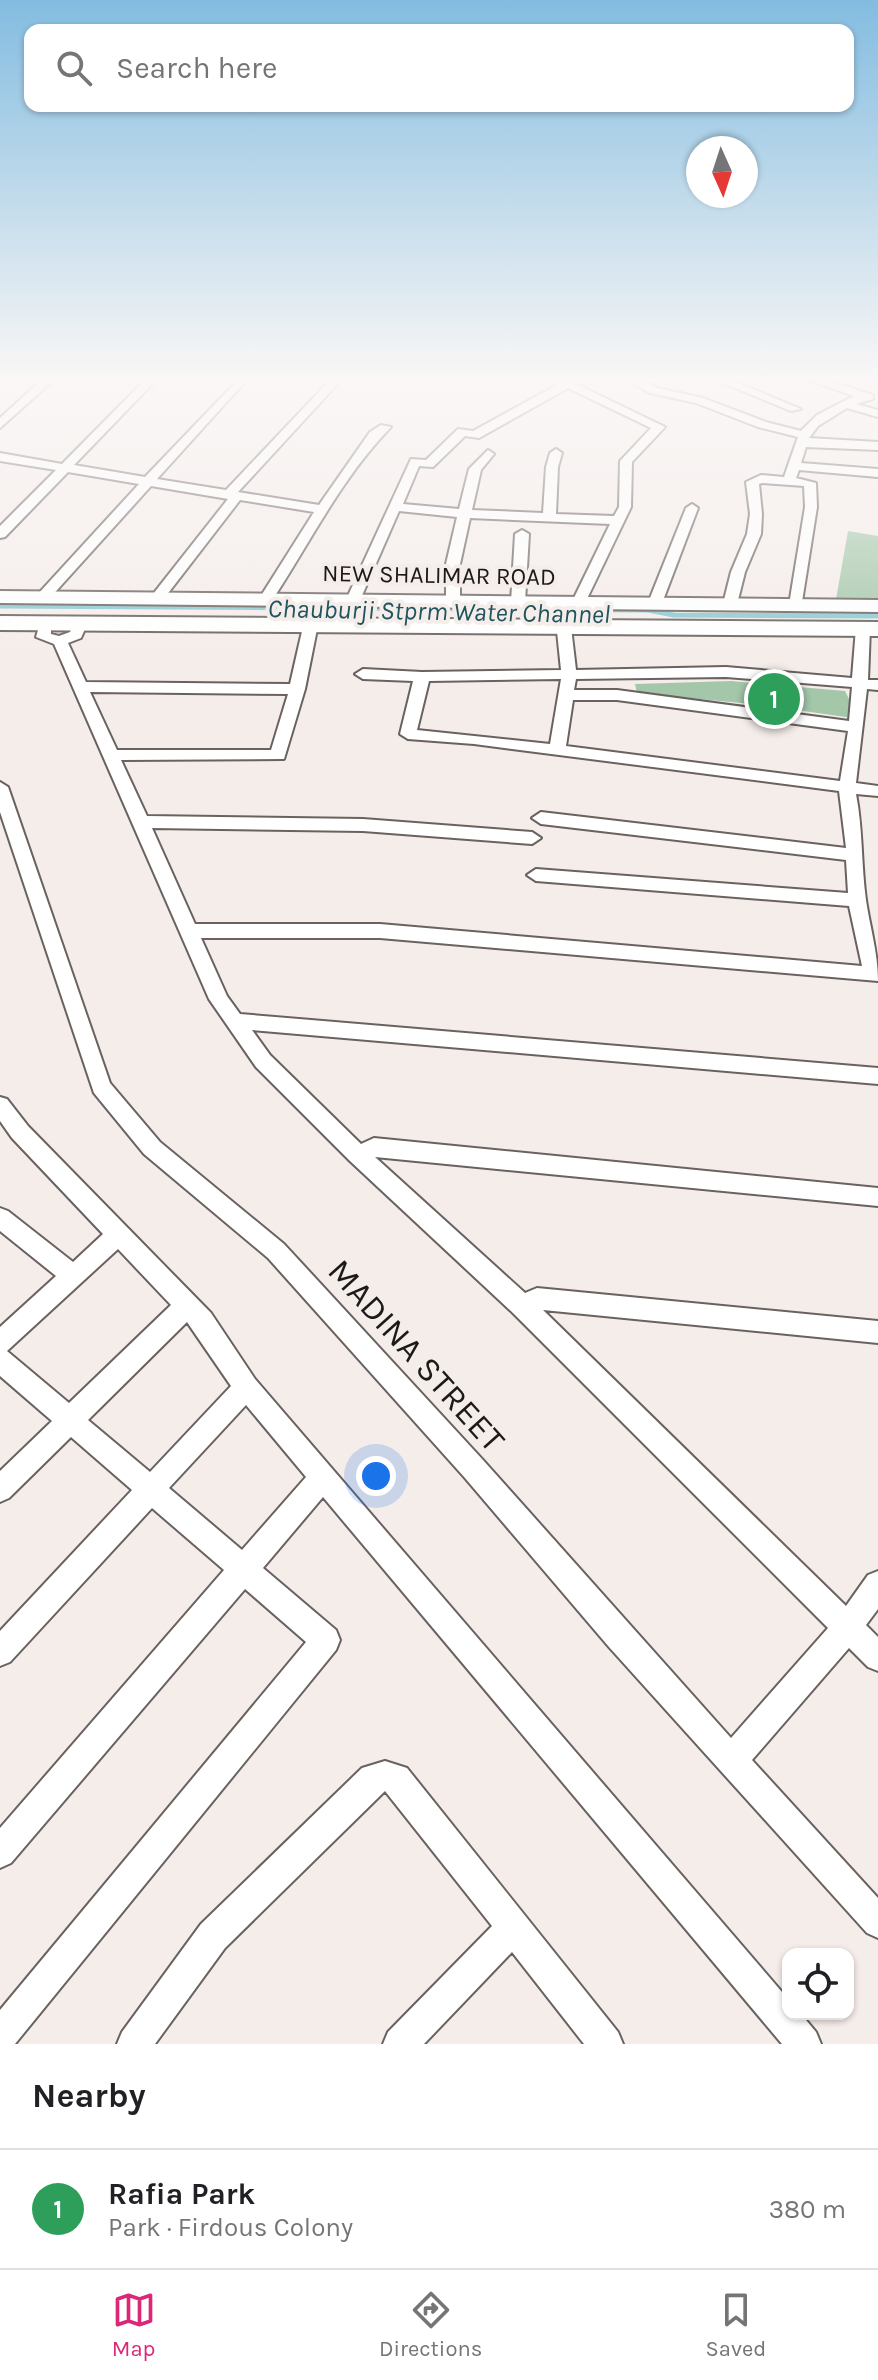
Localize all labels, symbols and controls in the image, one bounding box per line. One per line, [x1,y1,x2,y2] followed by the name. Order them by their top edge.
[24,24,854,112] search box
[52,46,96,90] icon: search
[116,50,277,86] text: Search here
[686,136,758,208] north arrow
[322,559,556,591] street label: NEW SHALIMAR ROAD
[267,593,611,630] water label: Chauburji Stprm Water Channel
[748,669,800,729] pin: 1
[319,1251,513,1460] street label: MADINA STREET
[356,1456,396,1496] your location
[782,1948,854,2020] map controls
[782,1948,854,2020] button: locate
[32,2076,146,2116] text: Nearby
[108,2176,255,2212] text: Rafia Park
[53,2194,63,2225] text: 1
[769,2194,846,2225] text: 380 m
[108,2212,353,2243] text: Park · Firdous Colony
[112,2288,156,2362] tab: Map
[379,2288,482,2362] tab: Directions
[706,2288,766,2362] tab: Saved

